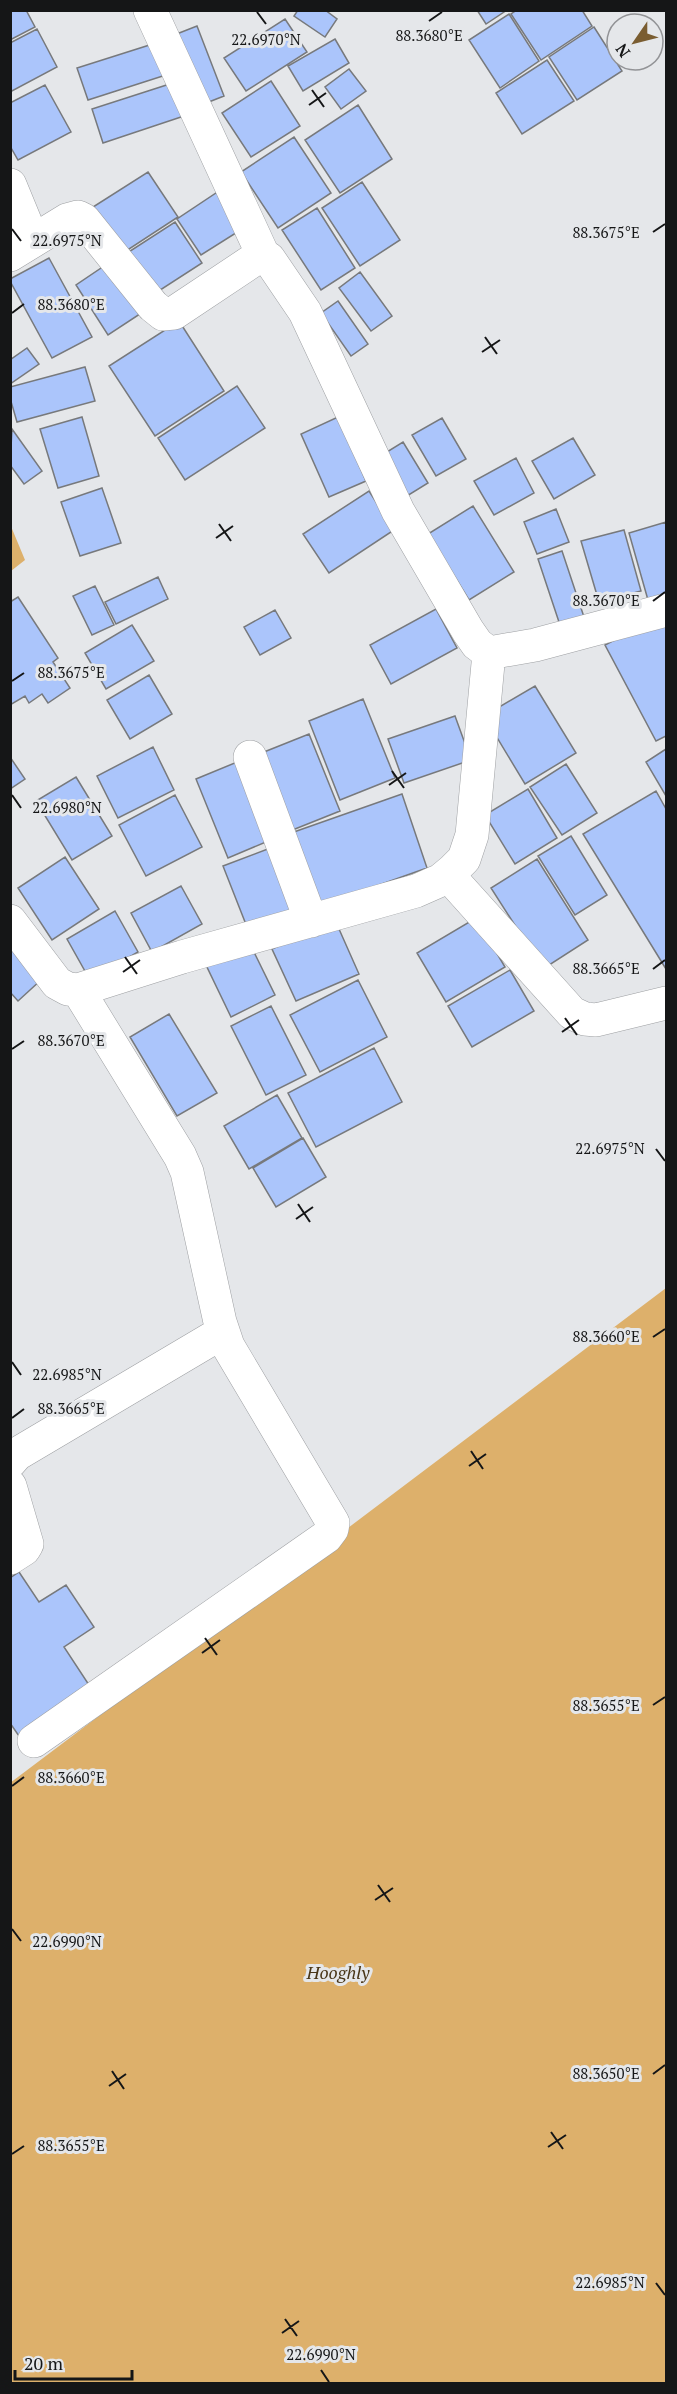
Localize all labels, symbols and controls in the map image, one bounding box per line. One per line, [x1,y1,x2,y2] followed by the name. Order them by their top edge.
[605,12,665,72] north arrow
[395,25,463,45] text: 88.3680°E
[231,29,301,49] text: 22.6970°N
[610,39,635,62] text: N
[572,222,640,242] text: 88.3675°E
[32,230,102,250] text: 22.6975°N
[37,294,105,314] text: 88.3680°E
[572,590,640,610] text: 88.3670°E
[37,662,105,682] text: 88.3675°E
[32,797,102,817] text: 22.6980°N
[572,958,640,978] text: 88.3665°E
[37,1030,105,1050] text: 88.3670°E
[575,1138,645,1158] text: 22.6975°N
[572,1326,640,1346] text: 88.3660°E
[32,1364,102,1384] text: 22.6985°N
[37,1398,105,1418] text: 88.3665°E
[572,1695,640,1715] text: 88.3655°E
[37,1767,105,1787] text: 88.3660°E
[32,1931,102,1951] text: 22.6990°N
[305,1960,370,1984] water label: Hooghly
[572,2063,640,2083] text: 88.3650°E
[37,2135,105,2155] text: 88.3655°E
[575,2272,645,2292] text: 22.6985°N
[15,2343,132,2381] scale bar
[286,2344,356,2364] text: 22.6990°N
[24,2351,64,2375] text: 20 m

